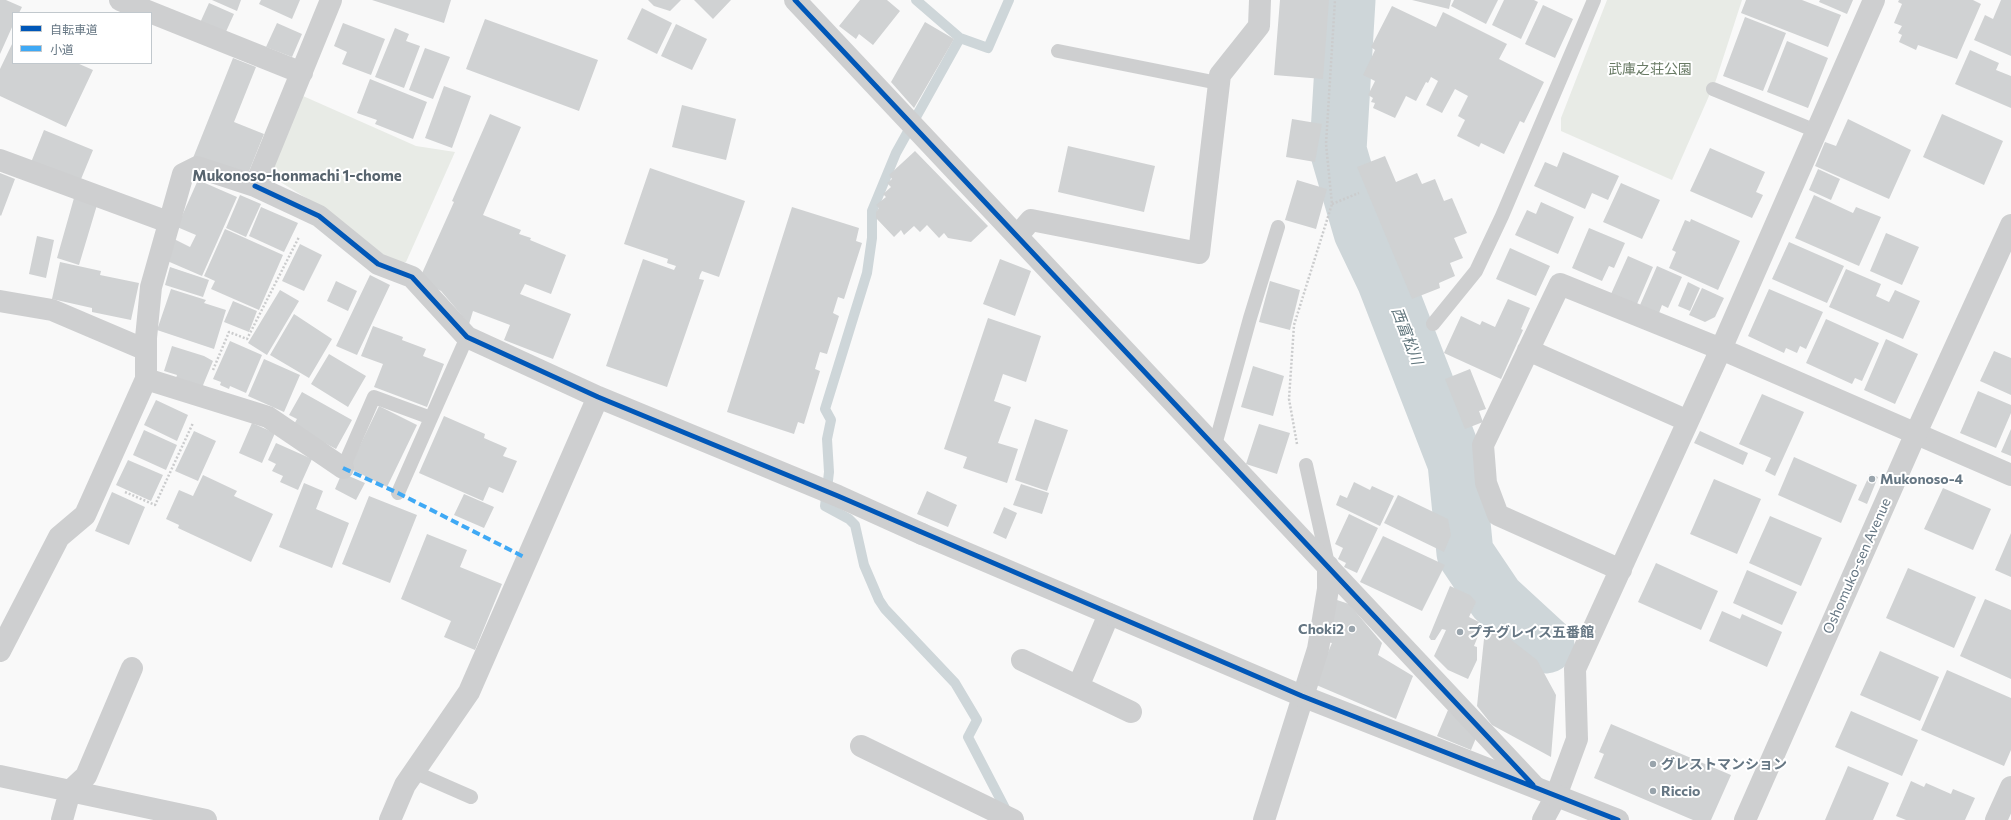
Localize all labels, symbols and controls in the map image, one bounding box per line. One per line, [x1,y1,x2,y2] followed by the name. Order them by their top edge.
[12,12,152,64] legend
[50,22,98,36] text: 自転車道
[50,42,74,56] text: 小道
[1608,61,1692,77] park label: 武庫之荘公園
[192,167,402,185] district label: Mukonoso-honmachi 1-chome
[1388,305,1426,367] water label: 西富松川
[1880,471,1963,487] place label: Mukonoso-4
[1867,474,1877,484] marker: Mukonoso-4
[1819,495,1895,637] street label: Oshomuko-sen Avenue
[1298,621,1344,637] place label: Choki2
[1347,624,1357,634] marker: Choki2
[1468,624,1594,640] place label: プチグレイス五番館
[1455,627,1465,637] marker: プチグレイス五番館
[1661,756,1787,772] place label: グレストマンション
[1648,759,1658,769] marker: グレストマンション
[1661,783,1700,799] place label: Riccio
[1648,786,1658,796] marker: Riccio

